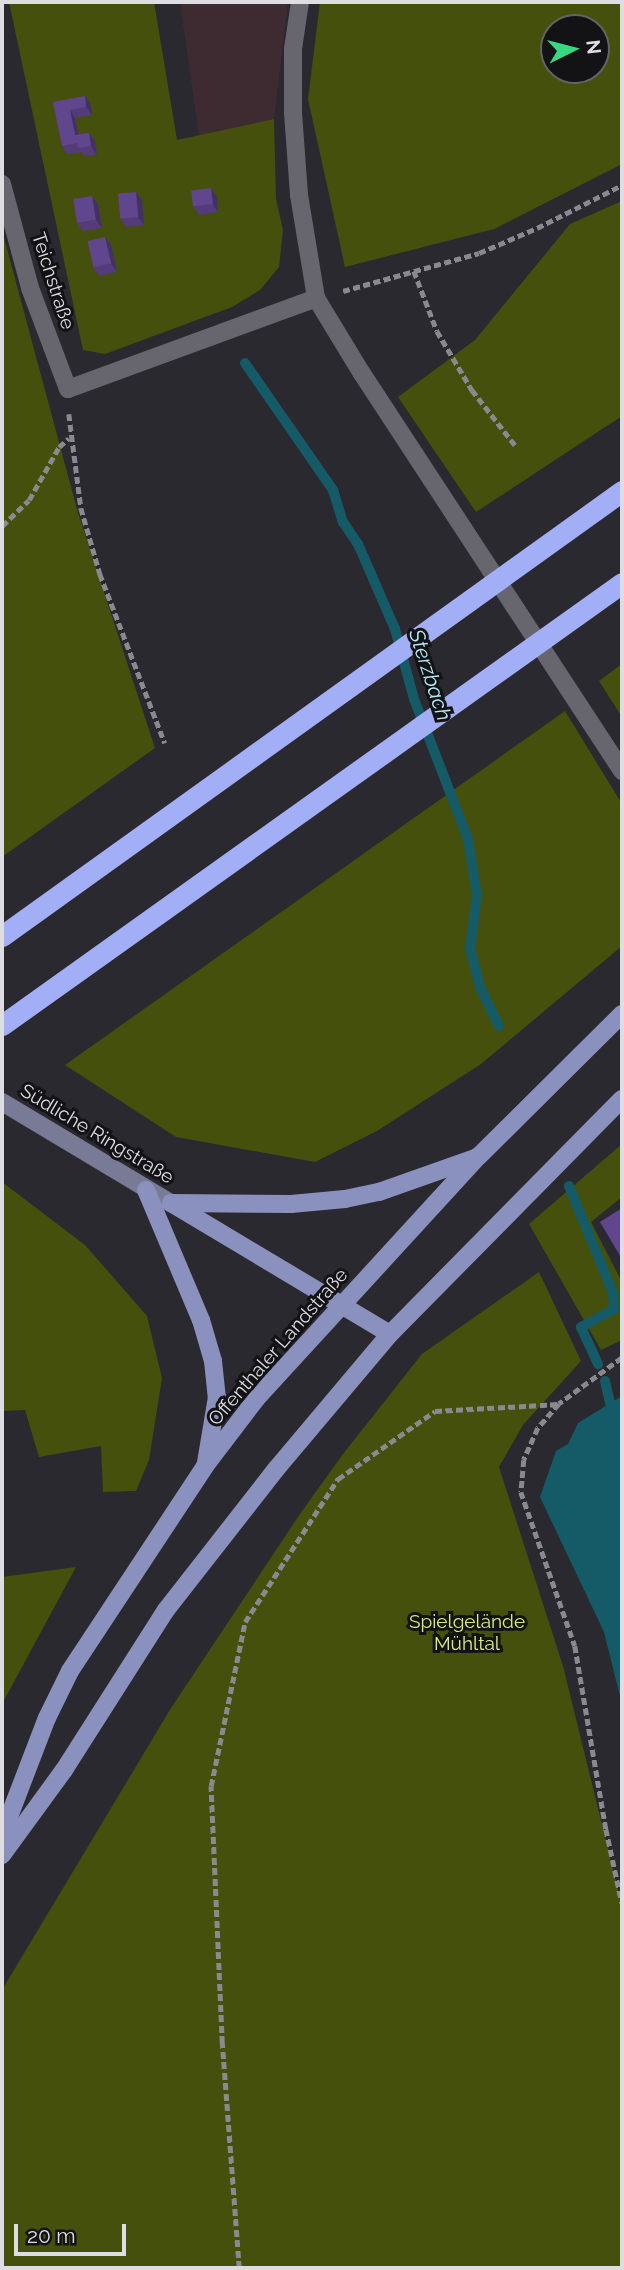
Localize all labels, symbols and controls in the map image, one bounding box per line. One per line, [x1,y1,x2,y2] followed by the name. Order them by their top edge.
[540,14,610,84] north arrow
[582,39,606,55] text: N
[27,230,79,332] street label: Teichstraße
[403,626,457,724] water label: Sterzbach
[16,1079,178,1189] street label: Südliche Ringstraße
[203,1264,353,1430] street label: Offenthaler Landstraße
[409,1611,525,1655] park label: Spielgelände Mühltal
[18,2210,130,2254] scale bar
[27,2223,75,2248] text: 20 m

